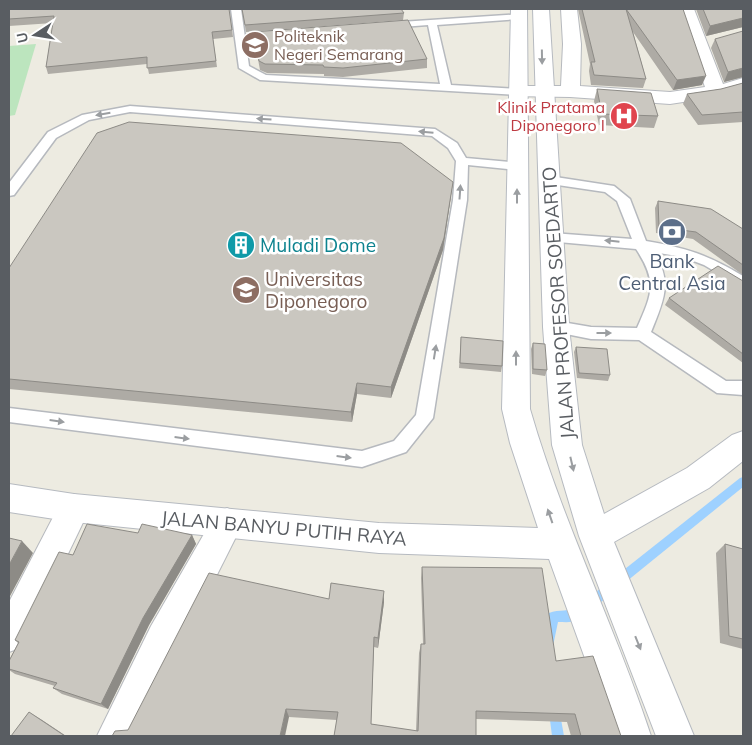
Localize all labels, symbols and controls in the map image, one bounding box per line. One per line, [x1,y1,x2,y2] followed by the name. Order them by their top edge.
[10,10,60,60] north arrow
[274,26,403,64] place label: Politeknik Negeri Semarang
[240,30,270,60] school or university icon: Politeknik Negeri Semarang
[12,31,32,45] text: U
[538,50,546,66] one-way arrow
[497,97,605,135] place label: Klinik Pratama Diponegoro I
[609,101,639,131] hospital icon: Klinik Pratama Diponegoro I
[94,111,110,119] one-way arrow
[256,115,272,123] one-way arrow
[418,128,434,136] one-way arrow
[536,166,580,440] street label: JALAN PROFESOR SOEDARTO
[457,183,465,199] one-way arrow
[513,188,521,204] one-way arrow
[657,217,687,247] bank icon: Bank Central Asia
[226,230,256,260] building icon: Muladi Dome
[260,233,376,257] place label: Muladi Dome
[604,237,620,245] one-way arrow
[618,249,726,295] place label: Bank Central Asia
[265,267,367,313] place label: Universitas Diponegoro
[231,275,261,305] school or university icon: Universitas Diponegoro
[596,329,612,337] one-way arrow
[431,344,439,360] one-way arrow
[512,350,520,366] one-way arrow
[49,418,65,426] one-way arrow
[175,434,191,442] one-way arrow
[336,453,352,461] one-way arrow
[568,456,576,471] one-way arrow
[160,505,408,551] street label: JALAN BANYU PUTIH RAYA
[546,508,553,523] one-way arrow
[634,636,642,651] one-way arrow

